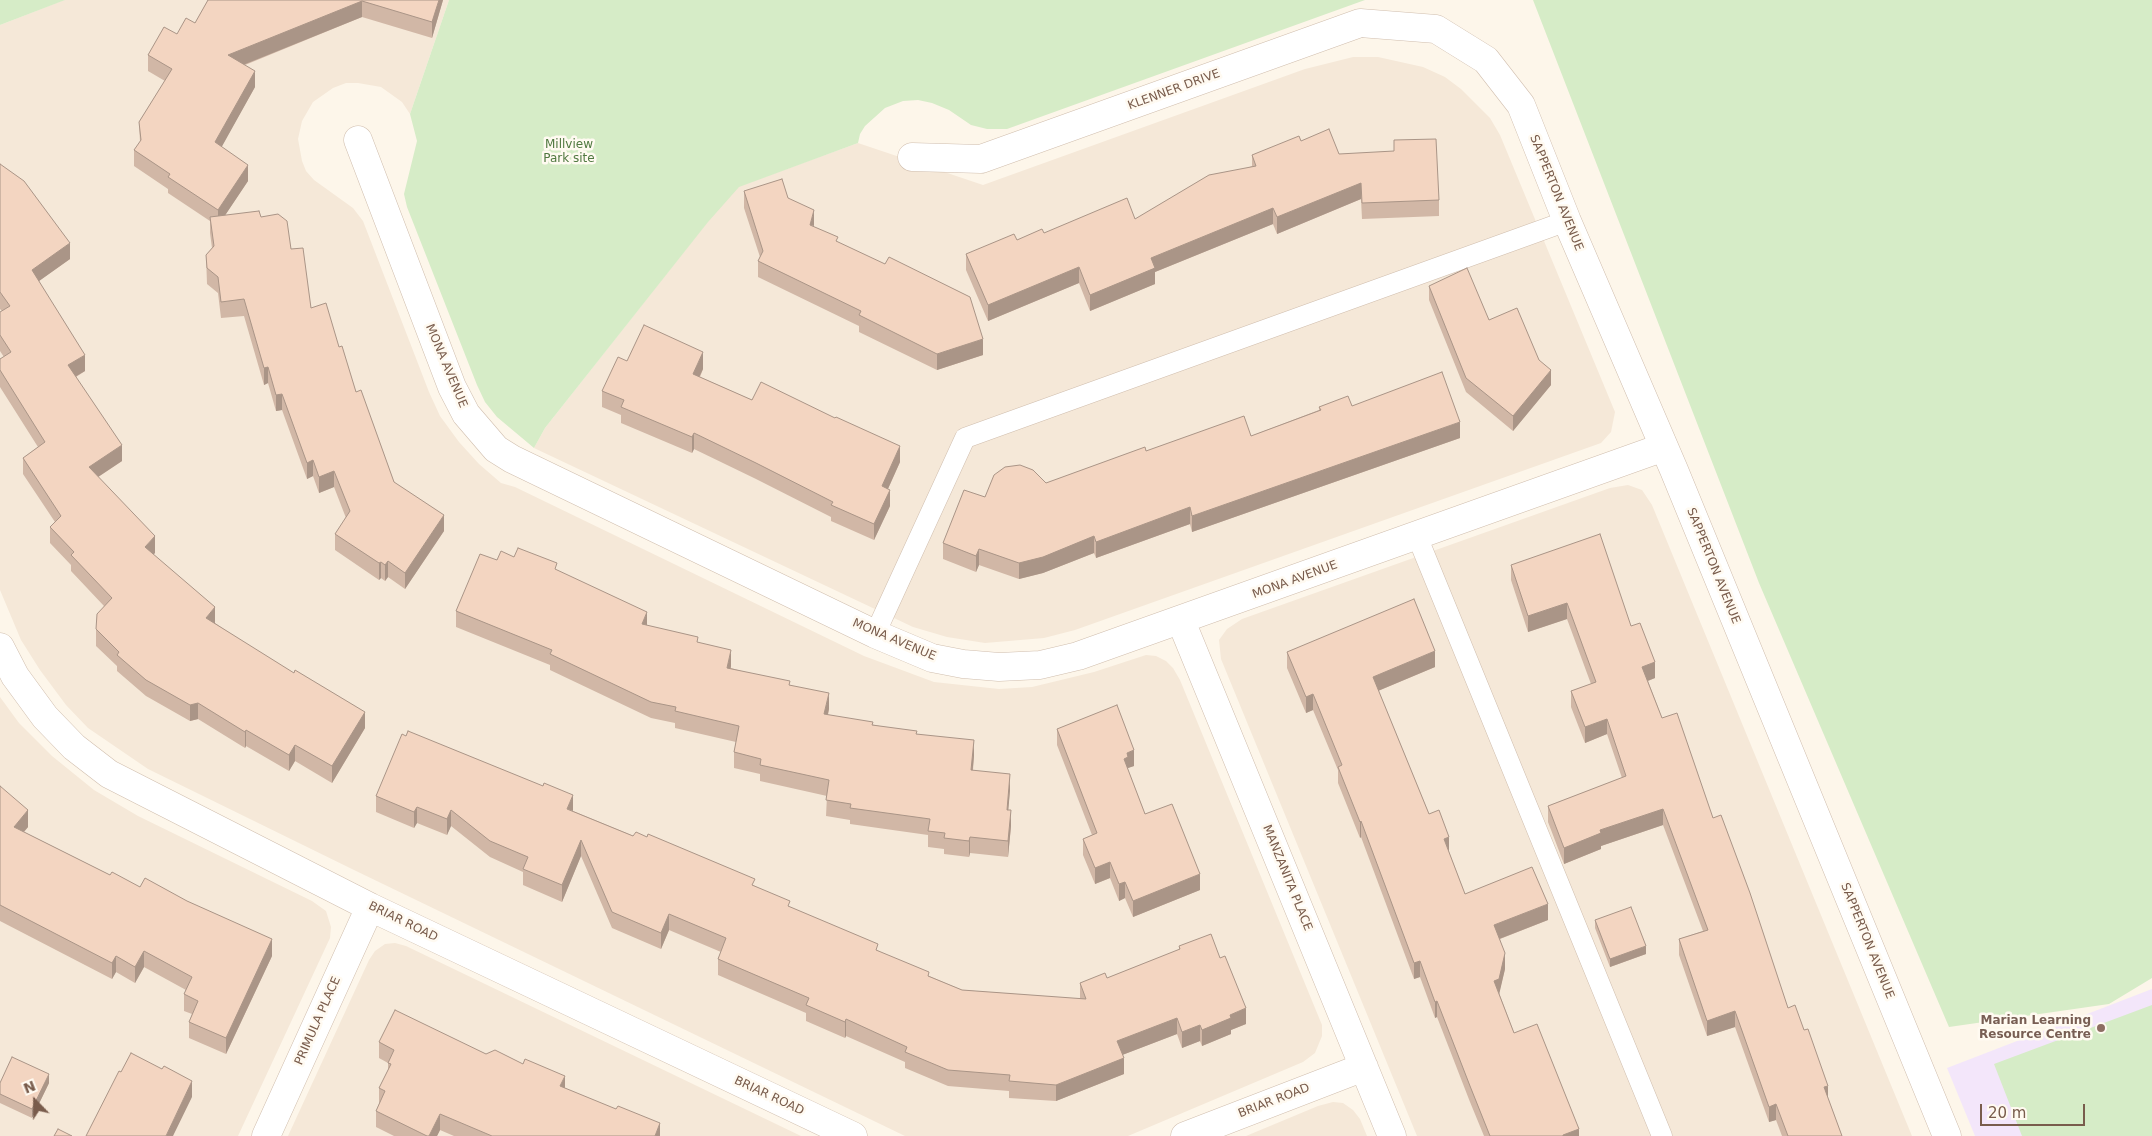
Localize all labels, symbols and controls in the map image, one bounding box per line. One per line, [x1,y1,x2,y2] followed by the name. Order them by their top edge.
[1126,67,1222,113] street label: KLENNER DRIVE
[1526,133,1586,253] street label: SAPPERTON AVENUE
[543,138,595,166] park label: Millview Park site
[422,322,470,410] street label: MONA AVENUE
[1683,506,1743,626] street label: SAPPERTON AVENUE
[1251,558,1339,602] street label: MONA AVENUE
[850,616,938,664] street label: MONA AVENUE
[1259,823,1315,933] street label: MANZANITA PLACE
[1837,881,1897,1001] street label: SAPPERTON AVENUE
[366,899,440,945] street label: BRIAR ROAD
[292,974,344,1068] street label: PRIMULA PLACE
[1979,1014,2091,1042] place label: Marian Learning Resource Centre
[2095,1022,2107,1034] marker: Marian Learning Resource Centre
[732,1074,806,1118] street label: BRIAR ROAD
[10,1076,60,1126] north arrow
[21,1077,38,1097] text: N
[1236,1081,1312,1121] street label: BRIAR ROAD
[1982,1094,2087,1126] scale bar
[1988,1104,2026,1122] text: 20 m

